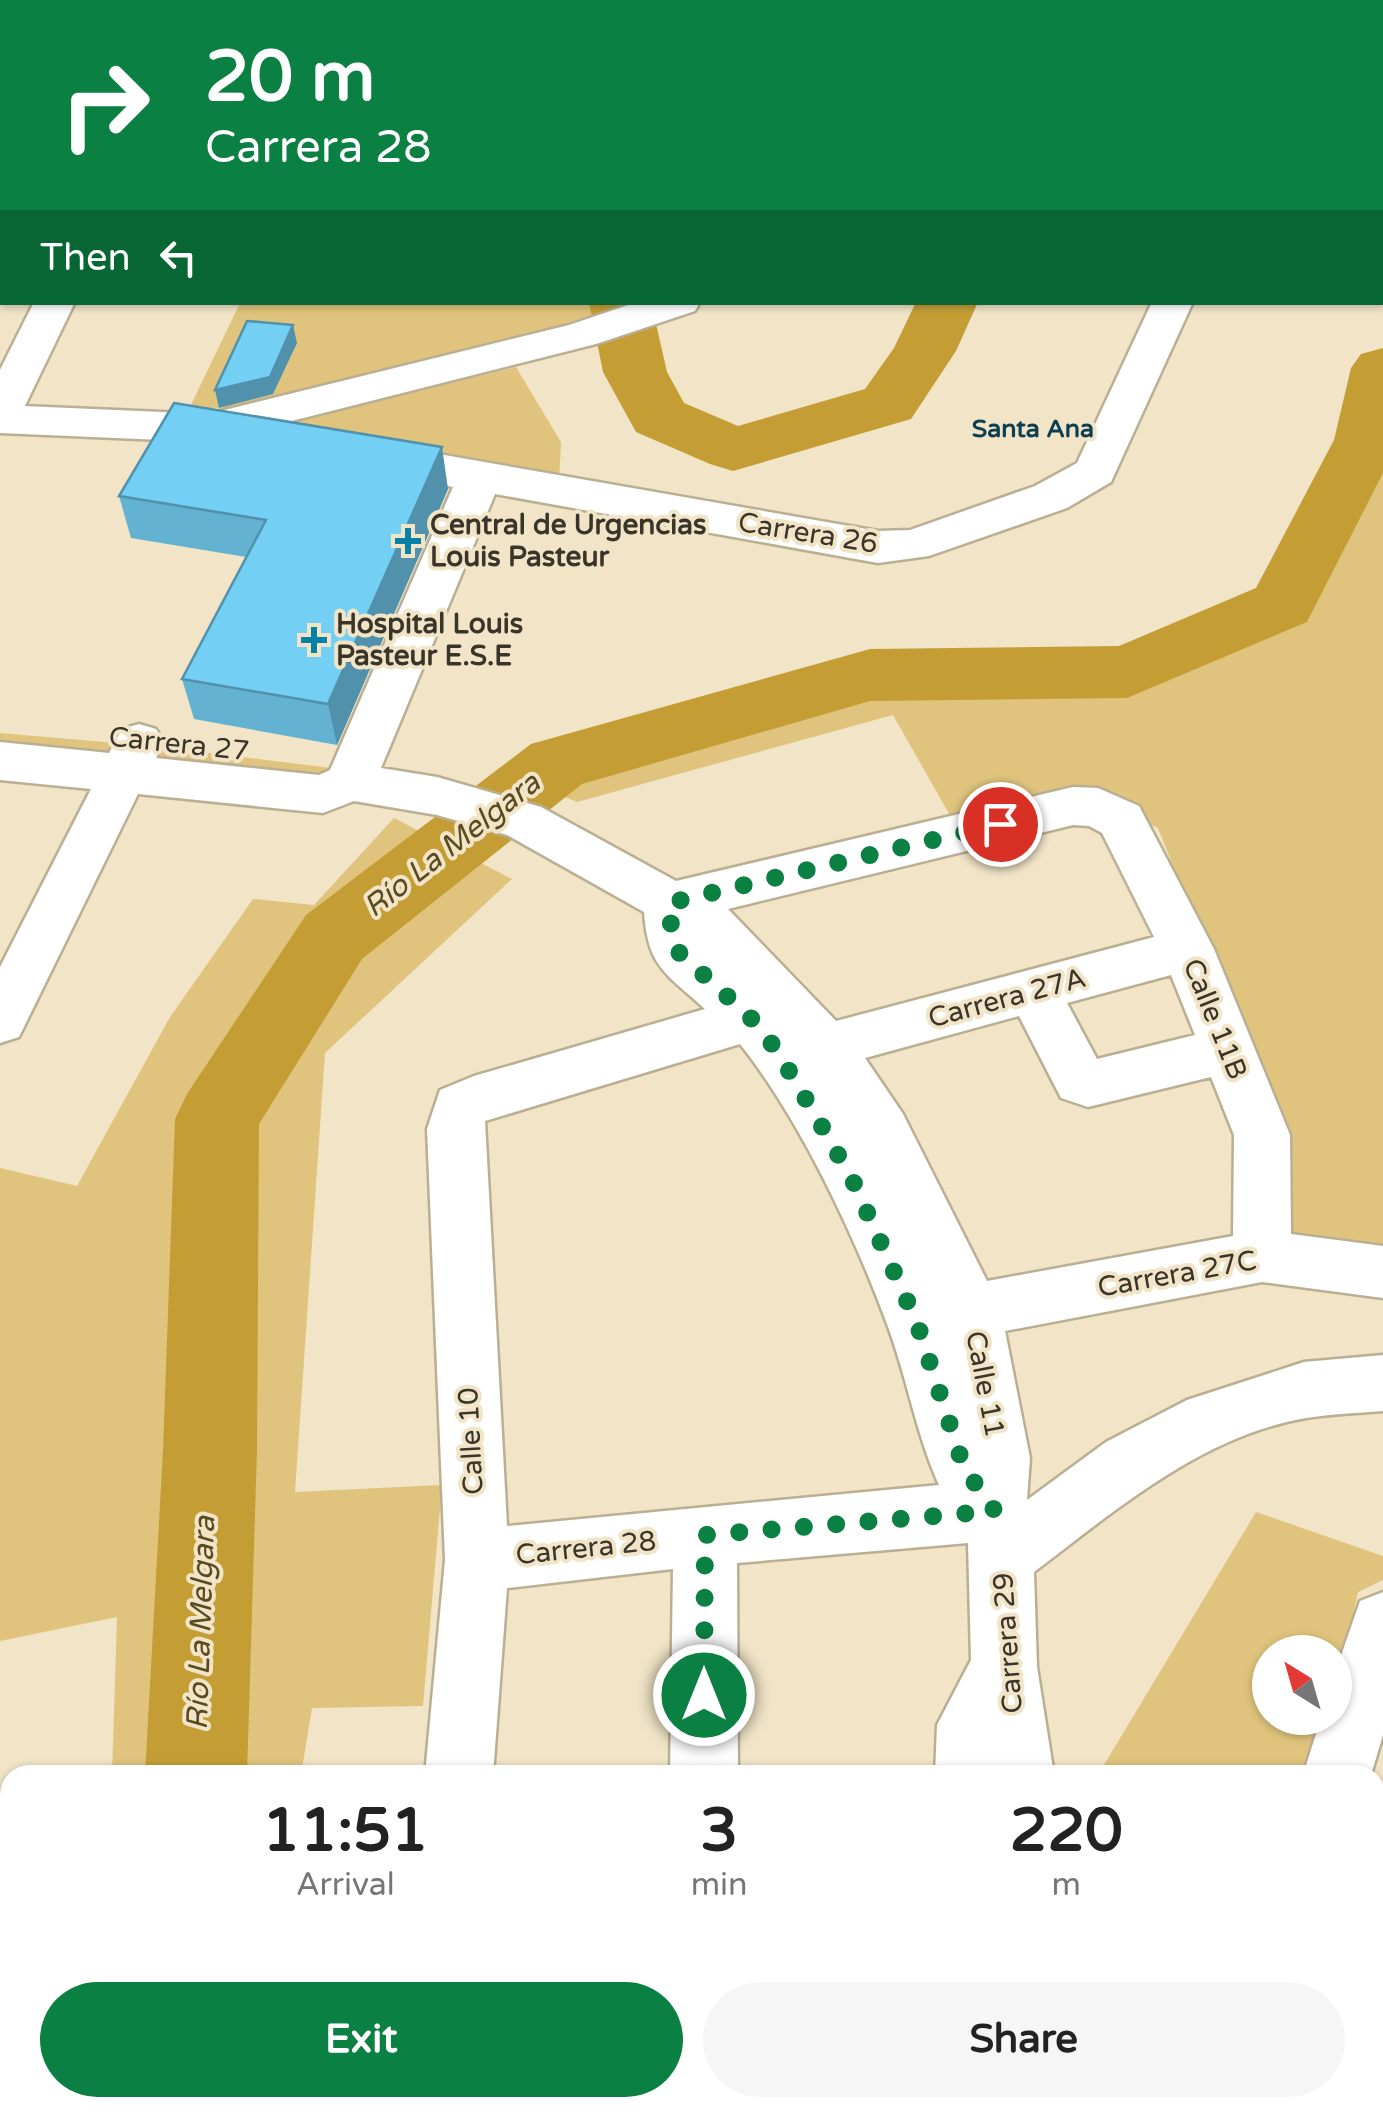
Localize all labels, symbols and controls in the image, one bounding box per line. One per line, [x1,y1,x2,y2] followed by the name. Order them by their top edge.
[205,36,375,120] text: 20 m
[40,40,170,170] icon: right
[205,121,432,175] text: Carrera 28
[151,230,206,285] icon: left
[40,235,131,281] text: Then
[972,414,1094,444] district label: Santa Ana
[736,505,880,561] street label: Carrera 26
[430,508,706,574] place label: Central de Urgencias Louis Pasteur
[395,528,421,554] marker: Central de Urgencias Louis Pasteur
[336,607,523,673] place label: Hospital Louis Pasteur E.S.E
[301,627,327,653] marker: Hospital Louis Pasteur E.S.E
[107,720,251,768] street label: Carrera 27
[356,764,549,925] water label: Río La Melgara
[958,782,1043,867] pin
[973,797,1028,852] icon: arrive
[1175,954,1255,1084] street label: Calle 11B
[924,961,1090,1035] street label: Carrera 27A
[1095,1243,1259,1305] street label: Carrera 27C
[958,1328,1012,1440] street label: Calle 11
[451,1386,491,1496] street label: Calle 10
[179,1514,223,1731] water label: Río La Melgara
[514,1524,658,1572] street label: Carrera 28
[986,1571,1030,1715] street label: Carrera 29
[1252,1635,1352,1735] north arrow
[1252,1635,1352,1735] map controls
[652,1643,756,1747] position arrow
[262,1795,429,1867] text: 11:51
[700,1795,738,1867] text: 3
[1010,1795,1123,1867] text: 220
[296,1866,395,1904] text: Arrival
[691,1866,748,1904] text: min
[1052,1866,1081,1904] text: m
[40,1982,683,2097] button: Exit
[703,1982,1345,2097] button: Share

